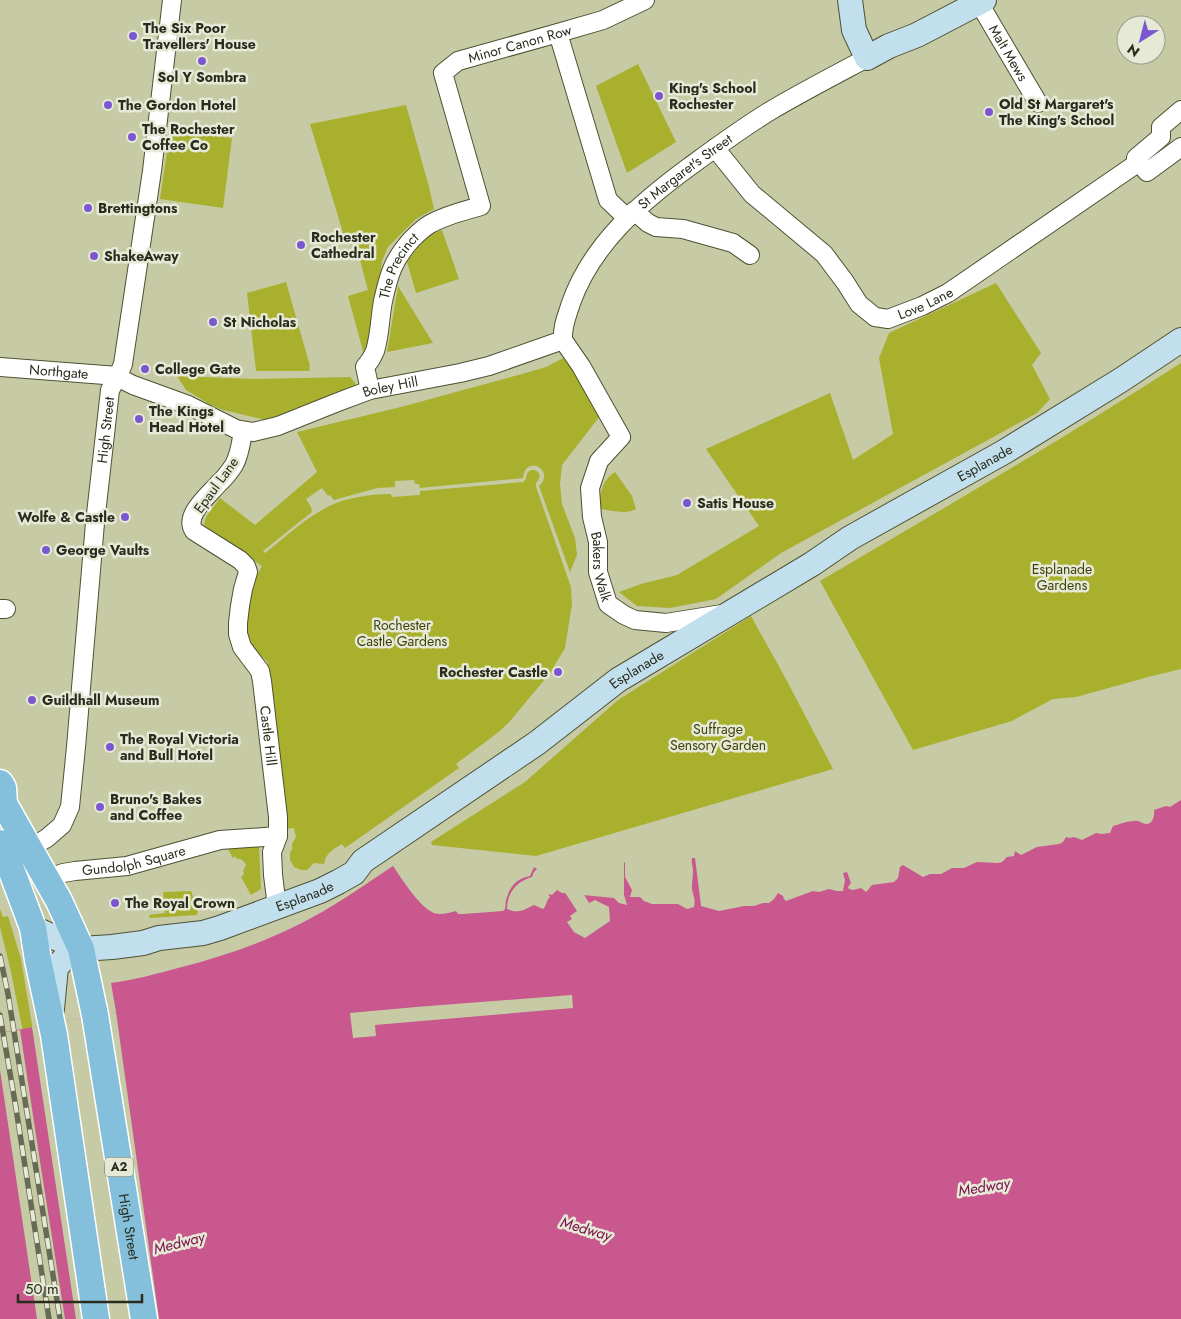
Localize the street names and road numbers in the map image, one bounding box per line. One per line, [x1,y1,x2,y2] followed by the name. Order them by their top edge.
[466,19,574,68] street label: Minor Canon Row
[984,21,1033,85] street label: Malt Mews
[633,129,737,214] street label: St Margaret's Street
[374,227,423,300] street label: The Precinct
[895,282,957,324] street label: Love Lane
[28,359,89,384] street label: Northgate
[359,371,420,402] street label: Boley Hill
[92,395,119,464] street label: High Street
[953,439,1016,486] street label: Esplanade
[189,453,243,517] street label: Epaul Lane
[586,530,617,605] street label: Bakers Walk
[605,645,667,693] street label: Esplanade
[255,705,282,767] street label: Castle Hill
[81,840,188,880] street label: Gundolph Square
[273,876,337,917] street label: Esplanade
[105,1158,133,1176] road number: A2
[114,1192,144,1262] street label: High Street

